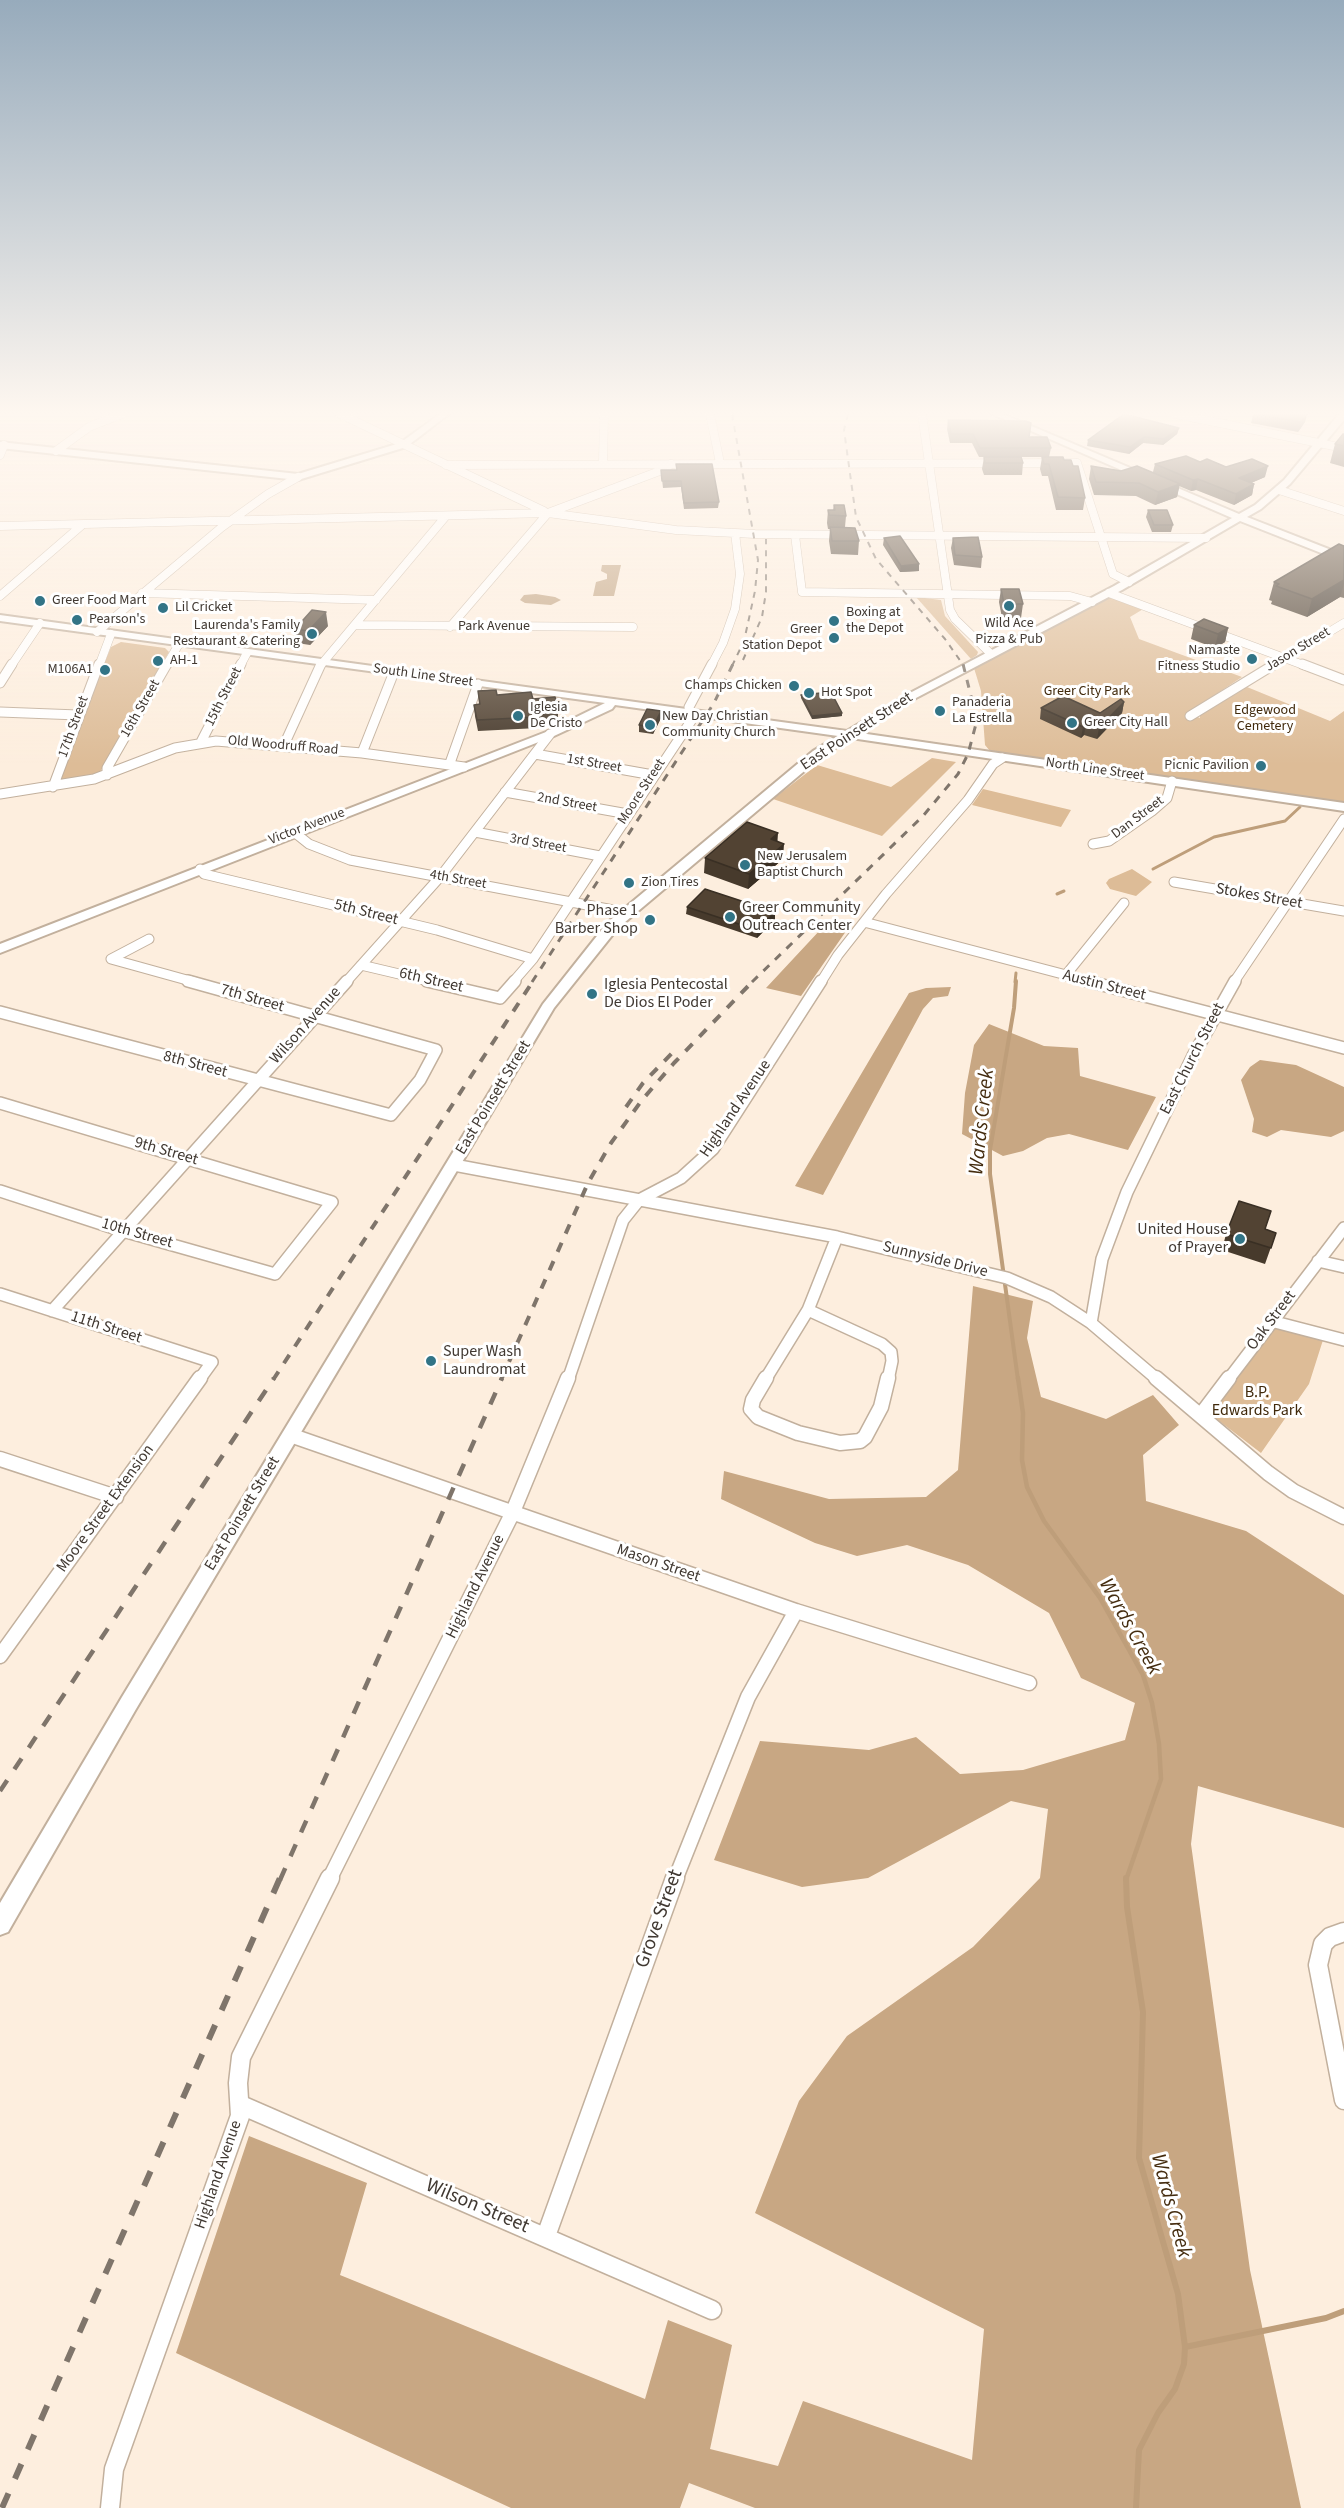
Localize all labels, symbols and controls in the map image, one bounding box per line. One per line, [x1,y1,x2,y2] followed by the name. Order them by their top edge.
[52,593,146,609] place label: Greer Food Mart
[33,594,47,608] marker: Greer Food Mart
[1002,599,1016,613] marker: Wild Ace Pizza & Pub
[175,600,233,616] place label: Lil Cricket
[156,601,170,615] marker: Lil Cricket
[846,605,903,638] place label: Boxing at the Depot
[89,612,145,628] place label: Pearson's
[70,613,84,627] marker: Pearson's
[827,614,841,628] marker: Boxing at the Depot
[975,616,1043,648] place label: Wild Ace Pizza & Pub
[173,618,300,650] place label: Laurenda's Family Restaurant & Catering
[458,619,530,635] street label: Park Avenue
[742,622,822,654] place label: Greer Station Depot
[1262,624,1334,676] street label: Jason Street
[305,627,319,641] marker: Laurenda's Family Restaurant & Catering
[827,631,841,645] marker: Greer Station Depot
[1157,643,1240,676] place label: Namaste Fitness Studio
[1245,652,1259,666] marker: Namaste Fitness Studio
[170,653,198,669] place label: AH-1
[151,654,165,668] marker: AH-1
[372,661,474,691] street label: South Line Street
[47,662,93,678] place label: M106A1
[98,663,112,677] marker: M106A1
[202,665,246,729] street label: 15th Street
[118,677,164,741] street label: 16th Street
[685,678,782,694] place label: Champs Chicken
[787,679,801,693] marker: Champs Chicken
[1044,684,1130,700] park label: Greer City Park
[821,685,872,701] place label: Hot Spot
[802,686,816,700] marker: Hot Spot
[797,689,917,775] street label: East Poinsett Street
[55,694,93,760] street label: 17th Street
[952,695,1012,728] place label: Panaderia La Estrella
[530,700,582,732] place label: Iglesia De Cristo
[1234,703,1296,736] park label: Edgewood Cemetery
[933,704,947,718] marker: Panaderia La Estrella
[511,709,525,723] marker: Iglesia De Cristo
[662,709,776,742] place label: New Day Christian Community Church
[1084,715,1168,731] place label: Greer City Hall
[1065,716,1079,730] marker: Greer City Hall
[643,718,657,732] marker: New Day Christian Community Church
[227,733,339,759] street label: Old Woodruff Road
[565,751,623,777] street label: 1st Street
[1045,755,1145,785] street label: North Line Street
[615,756,669,828] street label: Moore Street
[1164,758,1249,774] place label: Picnic Pavilion
[1254,759,1268,773] marker: Picnic Pavilion
[536,789,598,817] street label: 2nd Street
[1109,793,1167,843] street label: Dan Street
[267,805,347,849] street label: Victor Avenue
[508,831,568,857] street label: 3rd Street
[757,849,847,882] place label: New Jerusalem Baptist Church
[738,858,752,872] marker: New Jerusalem Baptist Church
[428,867,488,893] street label: 4th Street
[641,875,699,891] place label: Zion Tires
[622,876,636,890] marker: Zion Tires
[1214,880,1304,914] street label: Stokes Street
[332,896,400,930] street label: 5th Street
[742,898,860,936] place label: Greer Community Outreach Center
[555,901,638,939] place label: Phase 1 Barber Shop
[723,910,737,924] marker: Greer Community Outreach Center
[643,913,657,927] marker: Phase 1 Barber Shop
[397,964,465,998] street label: 6th Street
[1060,966,1148,1006] street label: Austin Street
[604,975,728,1013] place label: Iglesia Pentecostal De Dios El Poder
[218,981,286,1017] street label: 7th Street
[266,983,346,1069] street label: Wilson Avenue
[585,987,599,1001] marker: Iglesia Pentecostal De Dios El Poder
[1157,1000,1229,1118] street label: East Church Street
[452,1037,536,1159] street label: East Poinsett Street
[161,1047,229,1083] street label: 8th Street
[696,1057,776,1161] street label: Highland Avenue
[965,1068,1001,1176] water label: Wards Creek
[132,1134,200,1170] street label: 9th Street
[99,1215,175,1253] street label: 10th Street
[1137,1220,1228,1258] place label: United House of Prayer
[1233,1232,1247,1246] marker: United House of Prayer
[880,1238,990,1282] street label: Sunnyside Drive
[1243,1287,1301,1355] street label: Oak Street
[68,1308,144,1348] street label: 11th Street
[443,1342,526,1380] place label: Super Wash Laundromat
[424,1354,438,1368] marker: Super Wash Laundromat
[1212,1383,1302,1421] park label: B.P. Edwards Park
[53,1441,159,1577] street label: Moore Street Extension
[201,1453,285,1575] street label: East Poinsett Street
[443,1532,509,1642] street label: Highland Avenue
[614,1541,702,1587] street label: Mason Street
[1092,1574,1166,1680] water label: Wards Creek
[631,1866,689,1972] street label: Grove Street
[191,2118,247,2232] street label: Highland Avenue
[1144,2151,1196,2261] water label: Wards Creek
[422,2174,532,2240] street label: Wilson Street

